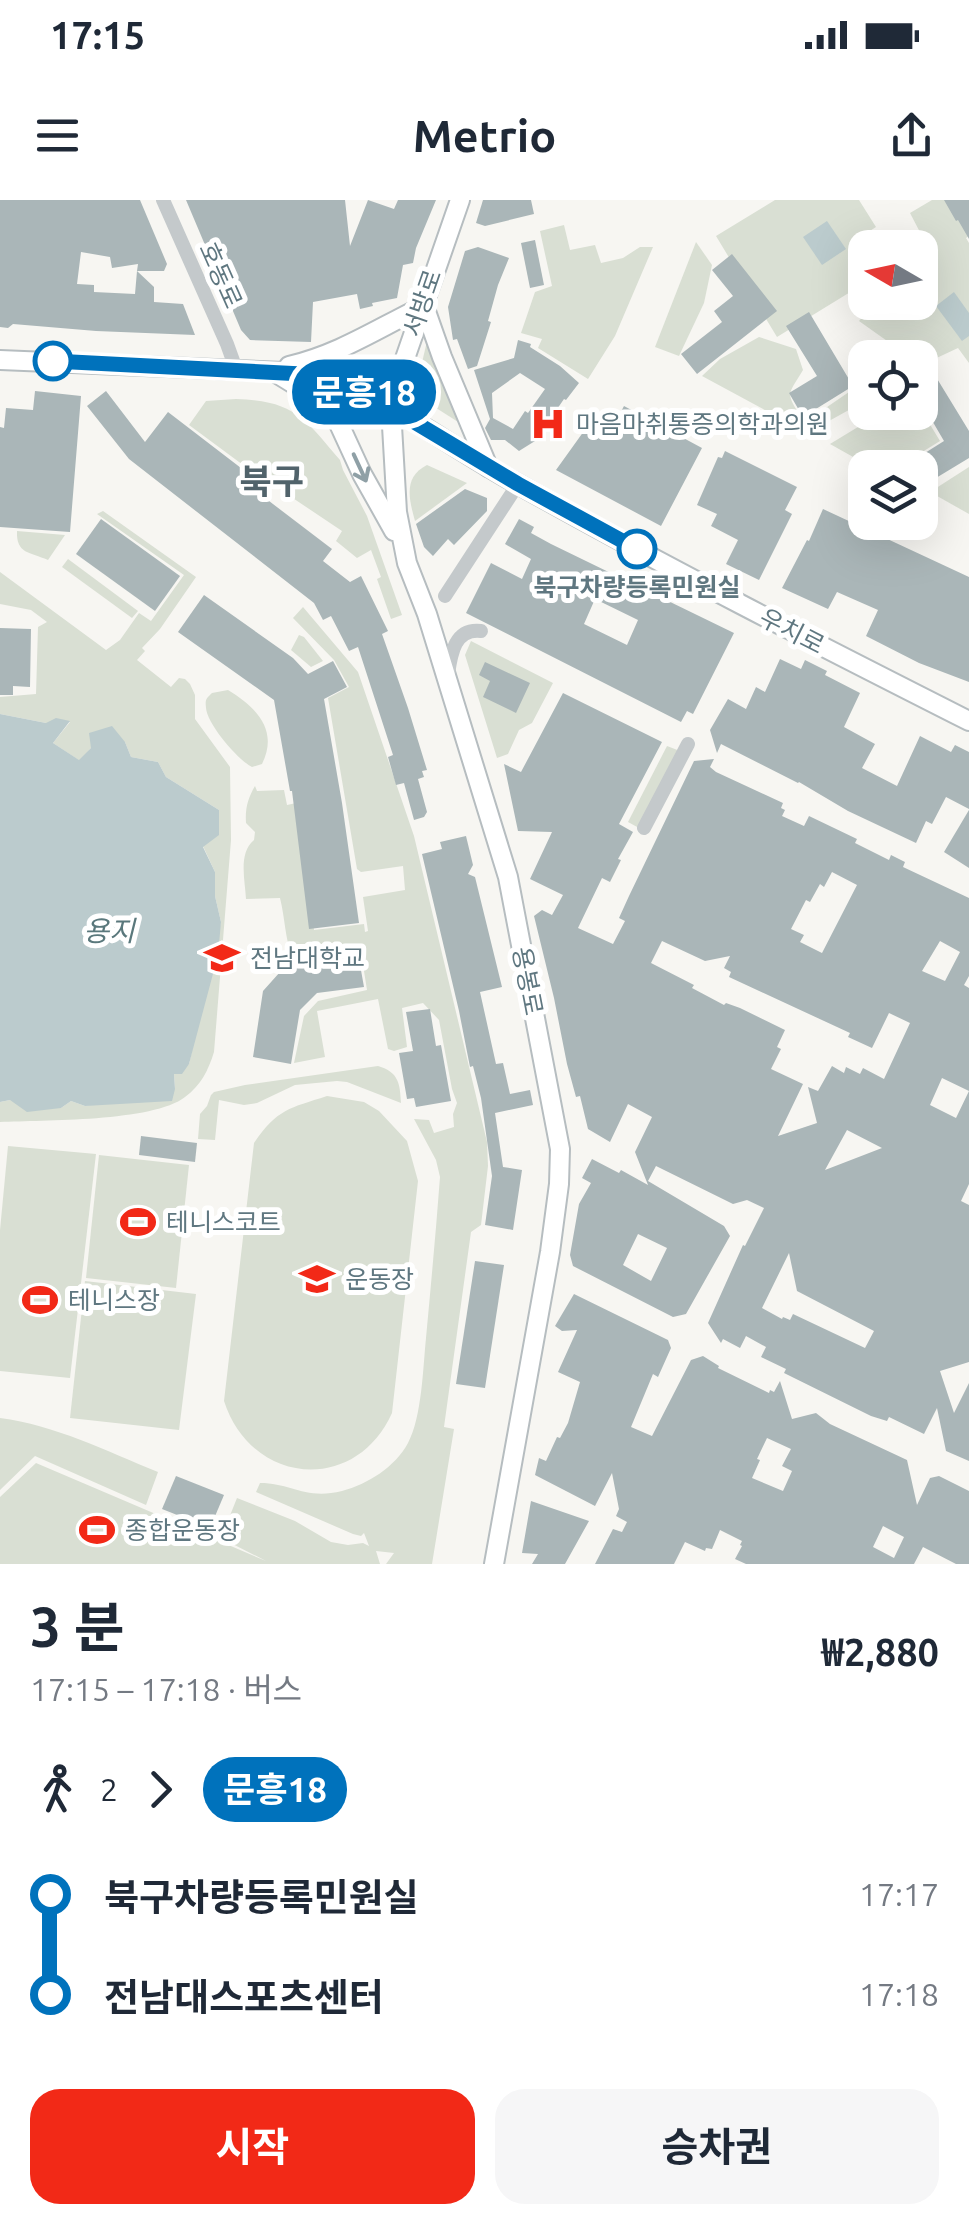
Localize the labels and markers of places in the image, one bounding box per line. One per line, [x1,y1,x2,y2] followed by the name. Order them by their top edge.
[34,342,72,380] unlabelled marker
[529,405,567,443] hospital icon: 마음마취통증의학과의원
[576,410,829,438] place label: 마음마취통증의학과의원
[618,530,656,568] marker: 북구차량등록민원실
[533,573,741,601] place label: 북구차량등록민원실
[203,939,241,977] school or university icon: 전남대학교
[250,944,365,972] place label: 전남대학교
[119,1203,157,1241] sports icon: 테니스코트
[166,1208,281,1236] place label: 테니스코트
[298,1260,336,1298] school or university icon: 운동장
[345,1265,414,1293] place label: 운동장
[21,1281,59,1319] sports icon: 테니스장
[68,1286,160,1314] place label: 테니스장
[78,1511,116,1549] sports icon: 종합운동장
[125,1516,240,1544] place label: 종합운동장

